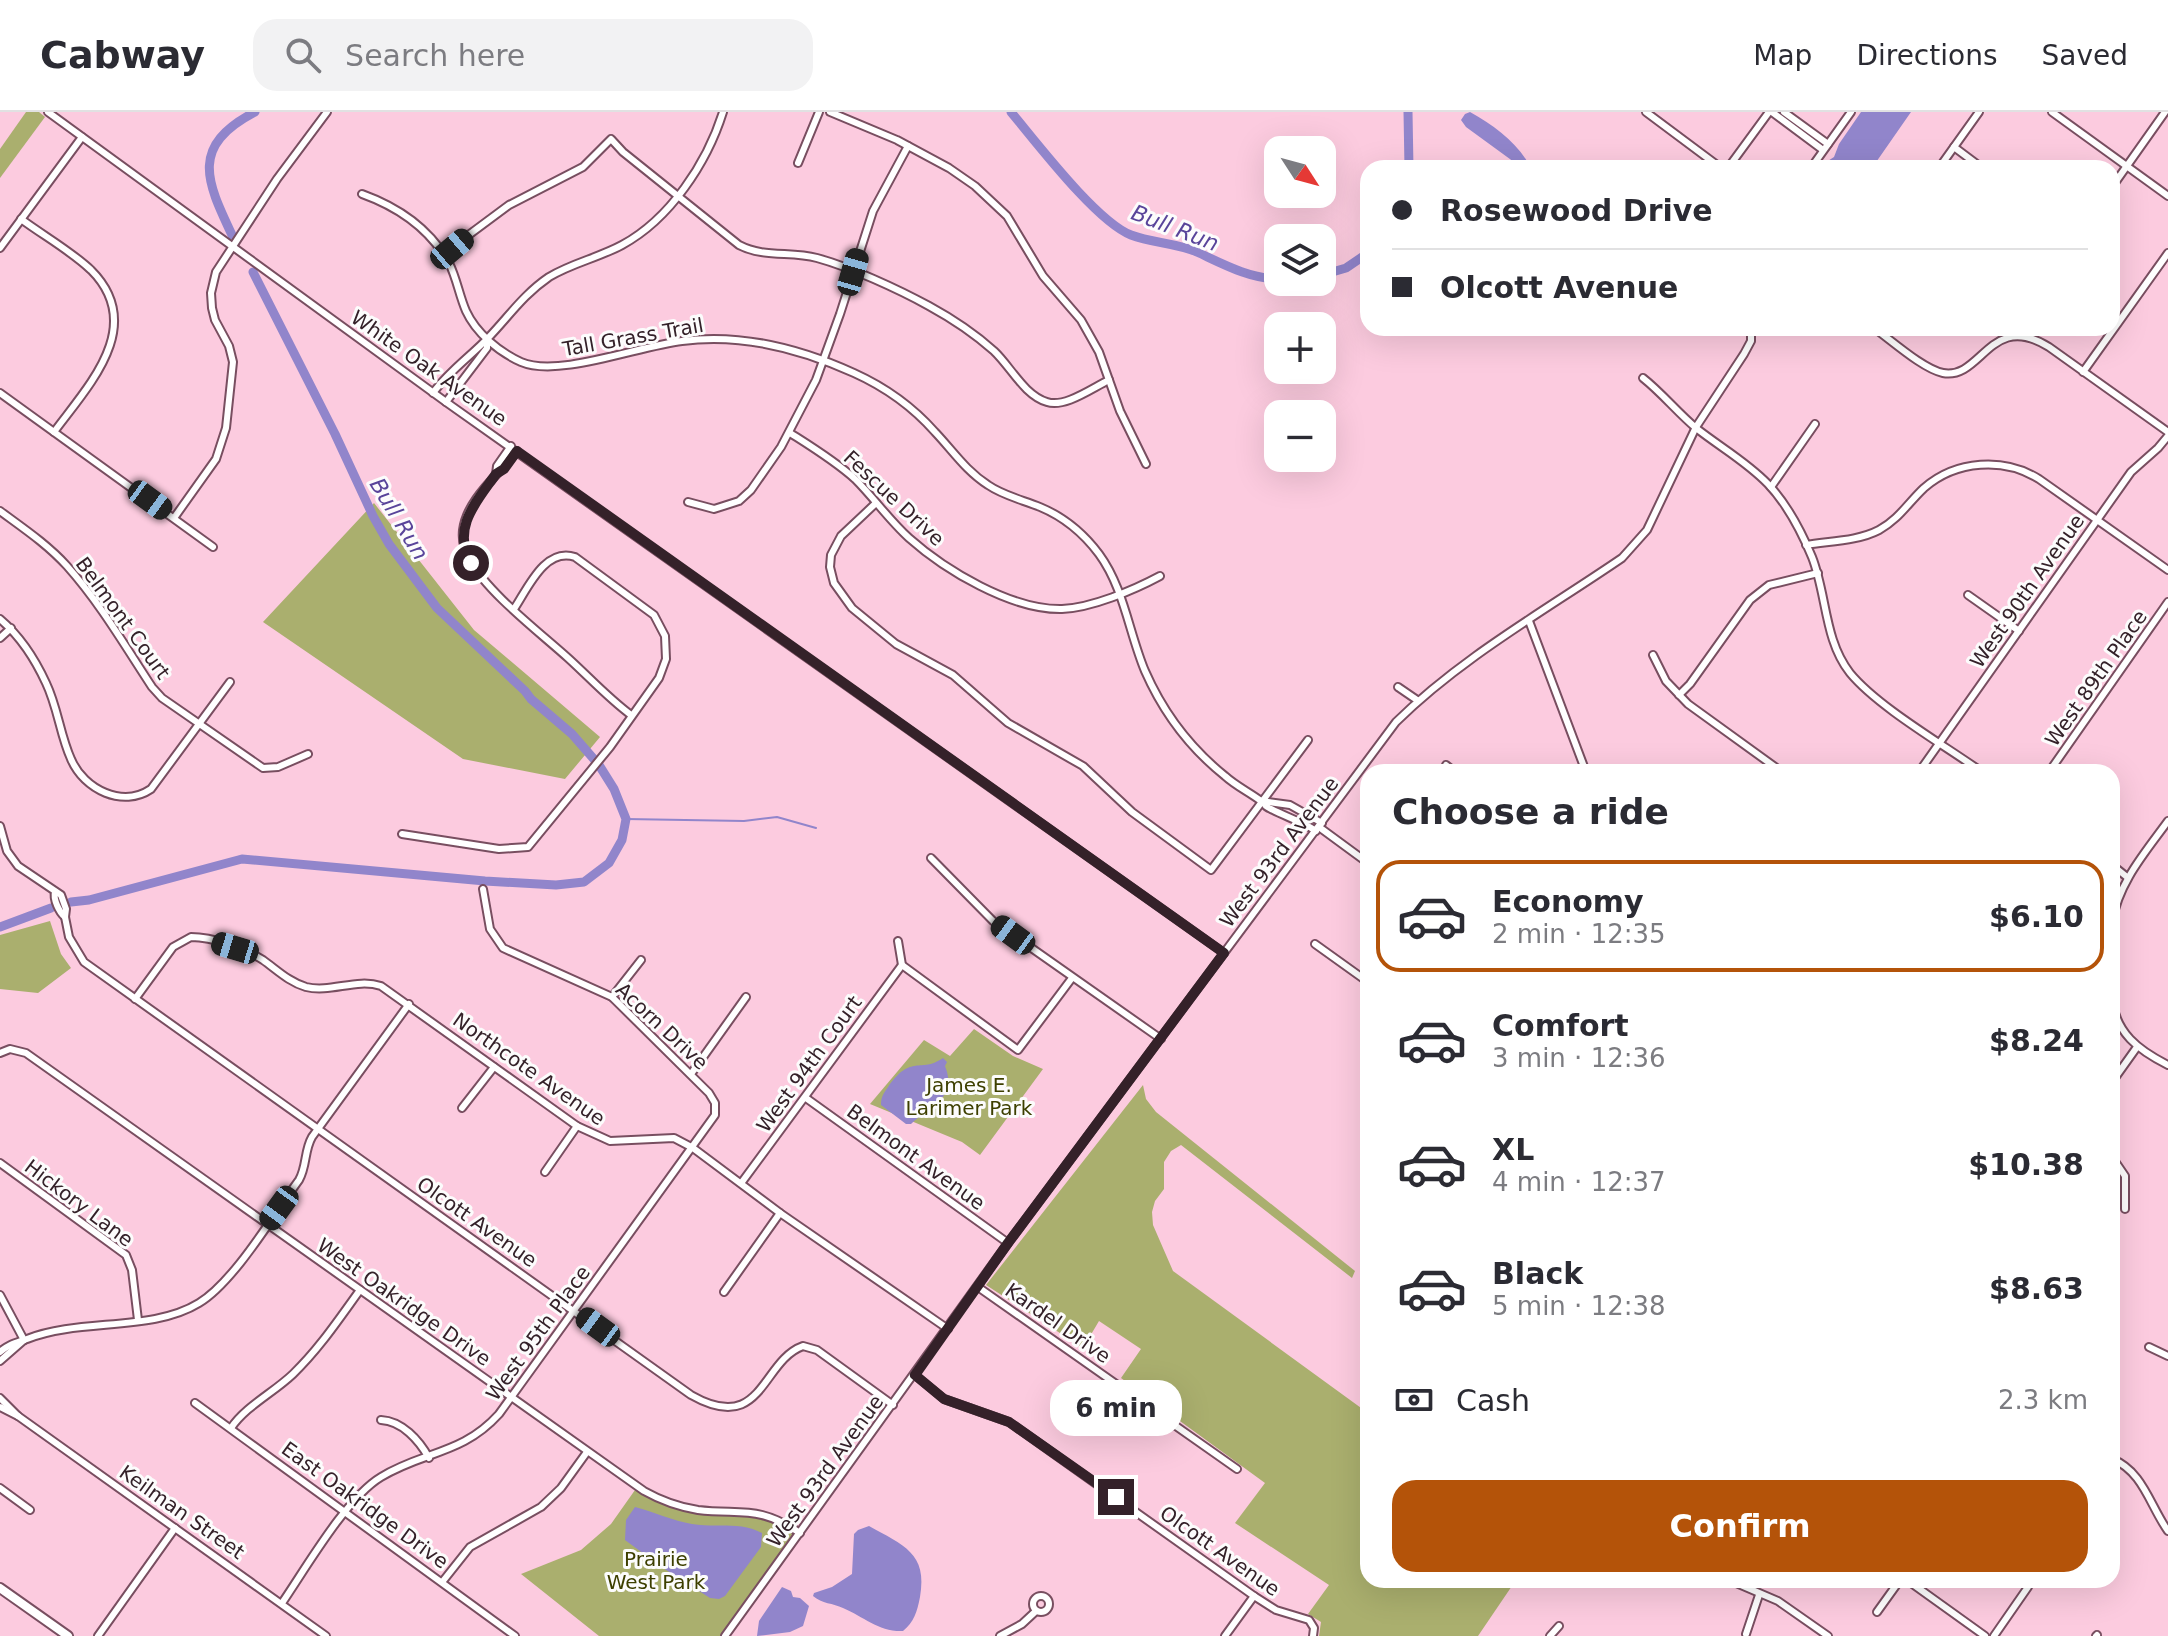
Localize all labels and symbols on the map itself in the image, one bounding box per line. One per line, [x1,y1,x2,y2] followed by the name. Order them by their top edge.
[1264,136,1336,208] north arrow
[1128,200,1222,256] water label: Bull Run
[426,224,478,274] car
[835,246,871,298] car
[346,305,512,431] street label: White Oak Avenue
[560,313,705,361] street label: Tall Grass Trail
[839,445,949,551] street label: Fescue Drive
[365,473,433,565] water label: Bull Run
[124,476,176,524] car
[1965,510,2089,672] street label: West 90th Avenue
[453,545,489,581] route start
[71,552,175,684] street label: Belmont Court
[2040,605,2152,751] street label: West 89th Place
[1215,772,1343,932] street label: West 93rd Avenue
[987,911,1039,959] car
[209,930,261,966] car
[611,977,713,1075] street label: Acorn Drive
[751,991,867,1137] street label: West 94th Court
[448,1008,610,1130] street label: Northcote Avenue
[906,1073,1033,1120] park label: James E. Larimer Park
[842,1099,990,1215] street label: Belmont Avenue
[20,1154,138,1252] street label: Hickory Lane
[412,1172,542,1272] street label: Olcott Avenue
[255,1182,303,1234] car
[313,1233,495,1371] street label: West Oakridge Drive
[481,1261,595,1405] street label: West 95th Place
[1001,1278,1115,1368] street label: Kardel Drive
[572,1303,624,1351] car
[1050,1381,1182,1437] callout: 6 min
[762,1390,888,1552] street label: West 93rd Avenue
[277,1436,453,1574] street label: East Oakridge Drive
[115,1460,249,1564] street label: Keilman Street
[1098,1479,1134,1515] route end
[1155,1501,1285,1601] street label: Olcott Avenue
[607,1547,706,1594] park label: Prairie West Park

